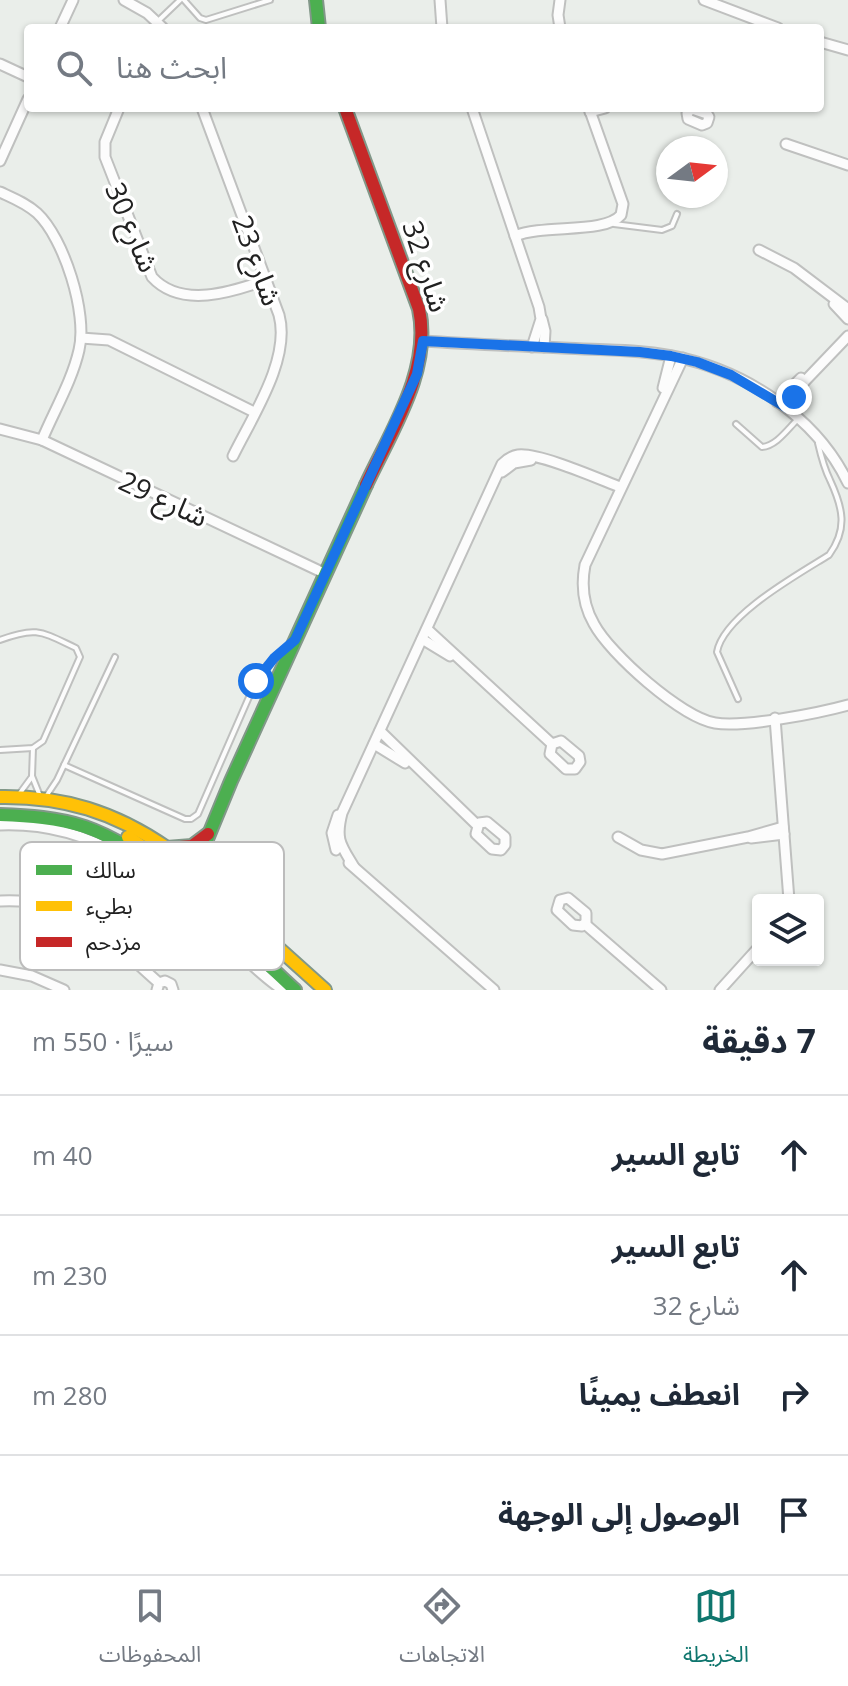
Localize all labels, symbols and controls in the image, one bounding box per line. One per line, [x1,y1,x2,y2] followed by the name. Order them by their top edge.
[24,24,824,112] search box
[52,46,96,90] icon: search
[116,46,227,87] text: ابحث هنا
[656,136,728,208] north arrow
[94,176,169,279] street label: شارع 30
[221,209,292,312] street label: شارع 23
[392,215,460,317] street label: شارع 32
[776,379,812,415] route end
[112,461,215,538] street label: شارع 29
[238,663,274,699] route start
[20,842,284,970] legend
[86,854,136,884] text: سالك
[86,890,133,923] text: بطيء
[752,894,824,966] map controls
[752,894,824,966] button: layers
[86,926,141,959] text: مزدحم
[702,1017,816,1063] text: 7 دقيقة
[32,1023,174,1059] text: سيرًا · 550 m
[612,1133,740,1174] text: تابع السير
[772,1133,816,1177] icon: ahead
[32,1137,93,1173] text: 40 m
[612,1225,740,1266] text: تابع السير
[772,1253,816,1297] icon: ahead
[32,1257,107,1293] text: 230 m
[653,1287,740,1323] text: شارع 32
[579,1373,740,1414] text: انعطف يمينًا
[772,1373,816,1417] icon: right
[32,1377,107,1413] text: 280 m
[498,1493,740,1534] text: الوصول إلى الوجهة
[772,1493,816,1537] icon: arrive
[99,1584,201,1678] tab: المحفوظات
[399,1584,485,1678] tab: الاتجاهات
[683,1584,749,1678] tab: الخريطة

